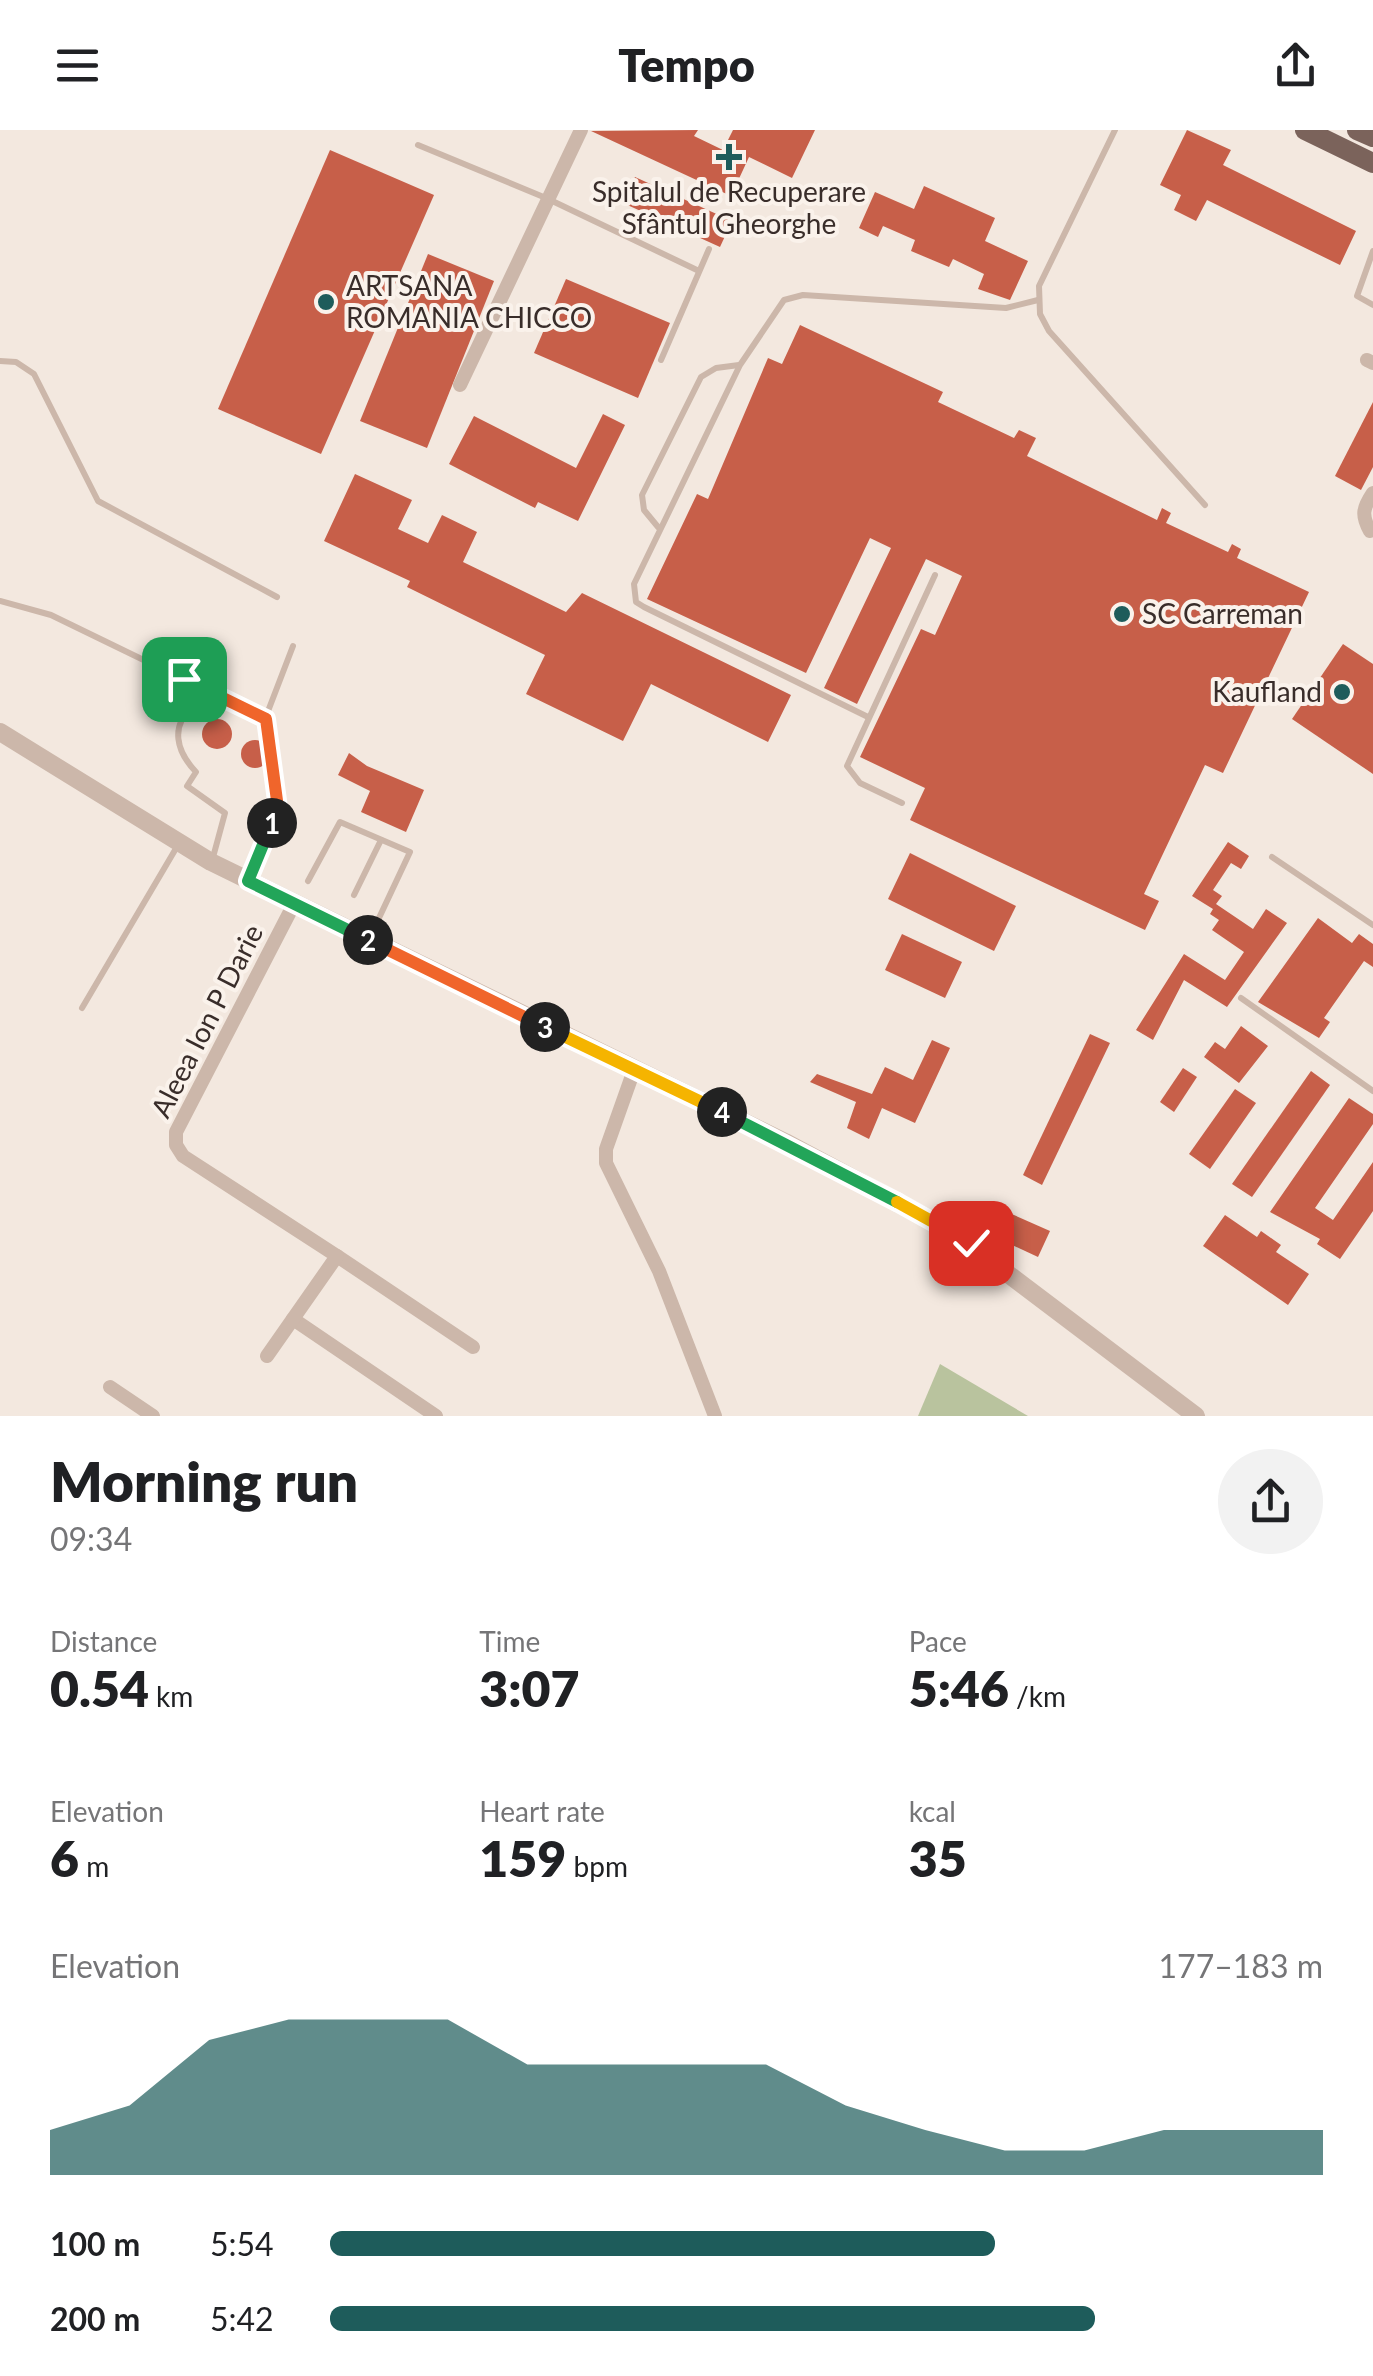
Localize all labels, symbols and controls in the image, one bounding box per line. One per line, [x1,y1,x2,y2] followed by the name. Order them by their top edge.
[50,38,105,93] icon: menu
[618,38,755,92] text: Tempo
[1268,38,1323,93] icon: share
[716,144,742,170] marker: Spitalul de Recuperare Sfântul Gheorghe
[592,174,866,240] place label: Spitalul de Recuperare Sfântul Gheorghe
[346,268,592,334] place label: ARTSANA ROMANIA CHICCO
[315,291,337,313] marker: ARTSANA ROMANIA CHICCO
[1142,596,1303,630] place label: SC Carreman
[1111,603,1133,625] marker: SC Carreman
[142,637,227,722] pin
[157,652,212,707] icon: arrive
[1212,674,1322,708] place label: Kaufland
[1331,681,1353,703] marker: Kaufland
[247,798,297,848] pin: 1
[264,806,280,840] text: 1
[343,915,393,965] pin: 2
[143,918,269,1123] street label: Aleea Ion P Darie
[360,923,376,957] text: 2
[520,1002,570,1052] pin: 3
[537,1010,553,1044] text: 3
[697,1087,747,1137] pin: 4
[714,1095,730,1129] text: 4
[929,1201,1014,1286] pin
[944,1216,999,1271] icon: check
[50,1448,358,1514] text: Morning run
[1218,1449,1323,1554] button: share
[50,1519,132,1558] text: 09:34
[50,1624,157,1658] text: Distance
[479,1624,540,1658] text: Time
[909,1624,967,1658] text: Pace
[50,1658,149,1718] text: 0.54
[479,1658,580,1718] text: 3:07
[909,1658,1009,1718] text: 5:46
[149,1679,193,1713] text: km
[1009,1679,1066,1713] text: /km
[50,1794,164,1828] text: Elevation
[479,1794,605,1828] text: Heart rate
[909,1794,956,1828] text: kcal
[50,1828,79,1888] text: 6
[479,1828,566,1888] text: 159
[909,1828,967,1888] text: 35
[79,1849,109,1883] text: m
[566,1849,628,1883] text: bpm
[50,1946,180,1985] text: Elevation
[1159,1946,1323,1985] text: 177–183 m
[50,2224,140,2263] text: 100 m
[210,2224,274,2263] text: 5:54
[50,2299,140,2338] text: 200 m
[210,2299,274,2338] text: 5:42

